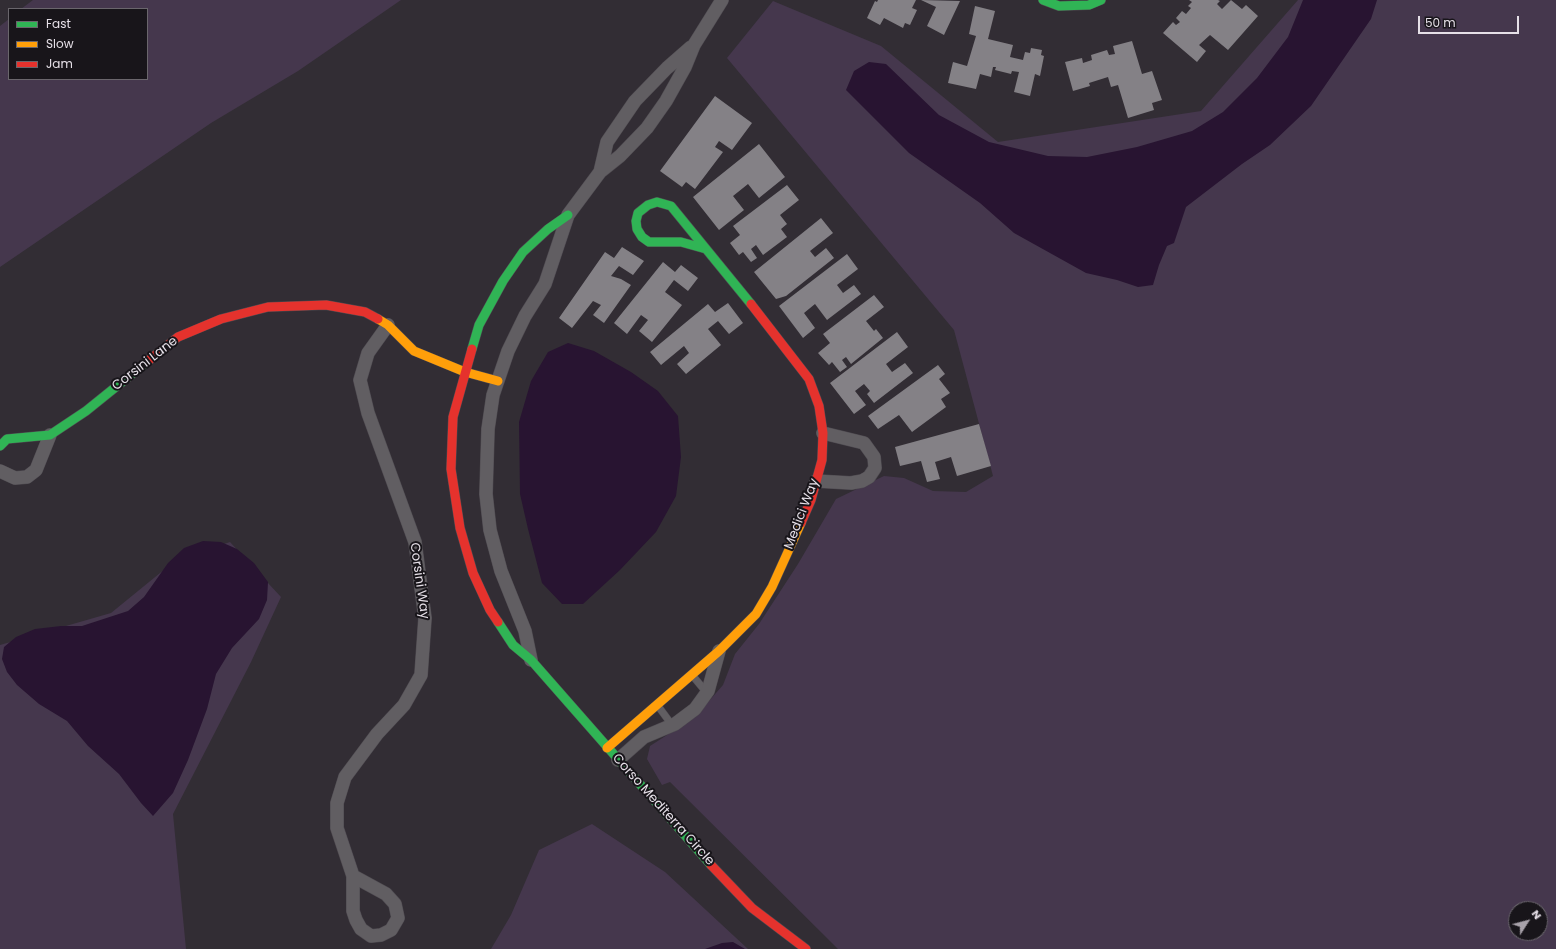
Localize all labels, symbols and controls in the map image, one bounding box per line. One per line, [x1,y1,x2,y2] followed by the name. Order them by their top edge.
[8,8,148,80] legend
[1420,8,1521,34] scale bar
[1425,14,1456,31] text: 50 m
[46,15,71,32] text: Fast
[46,35,74,52] text: Slow
[46,55,73,72] text: Jam
[109,334,181,394] street label: Corsini Lane
[781,476,823,552] street label: Medici Way
[406,542,432,620] street label: Corsini Way
[609,751,717,869] street label: Corso Mediterra Circle
[1508,901,1548,941] north arrow
[1528,906,1546,923] text: N

